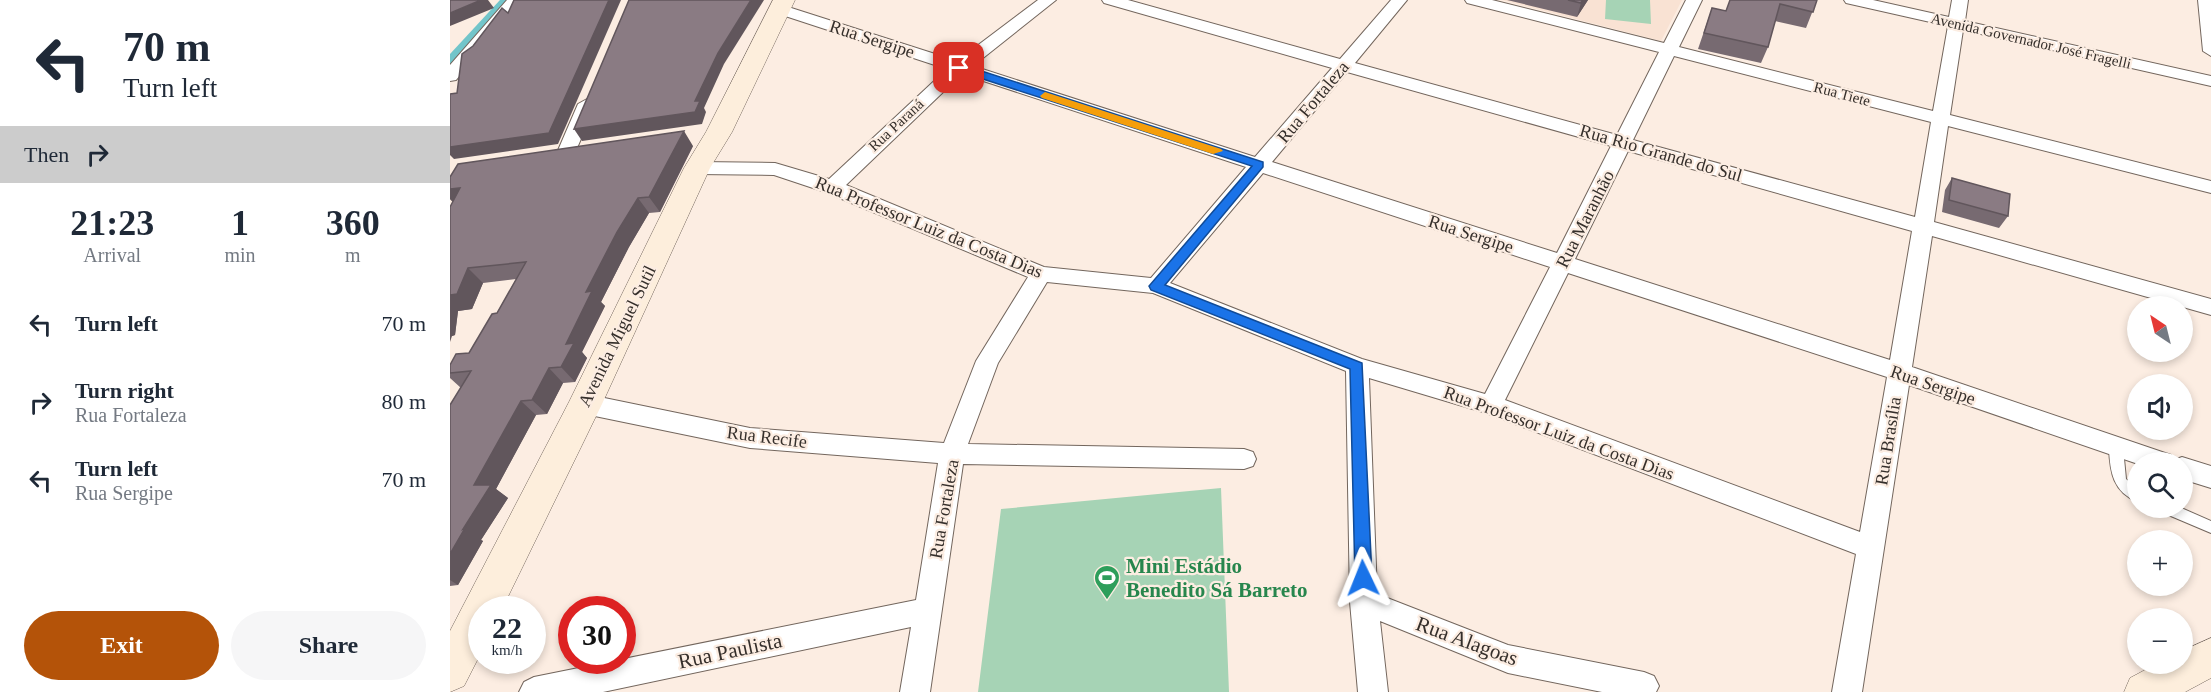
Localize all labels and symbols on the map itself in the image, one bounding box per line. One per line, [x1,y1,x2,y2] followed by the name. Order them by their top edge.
[1929,10,2133,72] street label: Avenida Governador José Fragelli
[827,16,917,62] street label: Rua Sergipe
[933,42,984,93] pin
[1273,57,1353,147] street label: Rua Fortaleza
[1812,79,1872,109] street label: Rua Tiete
[865,95,927,154] street label: Rua Paraná
[1577,120,1745,186] street label: Rua Rio Grande do Sul
[1552,167,1618,271] street label: Rua Maranhão
[812,172,1046,282] street label: Rua Professor Luiz da Costa Dias
[1426,211,1516,257] street label: Rua Sergipe
[574,262,660,410] street label: Avenida Miguel Sutil
[2127,296,2193,362] north arrow
[1888,361,1978,409] street label: Rua Sergipe
[1441,382,1677,484] street label: Rua Professor Luiz da Costa Dias
[1871,395,1905,487] street label: Rua Brasília
[726,422,808,452] street label: Rua Recife
[925,458,963,560] street label: Rua Fortaleza
[1331,546,1395,610] position arrow
[1126,554,1308,602] place label: Mini Estádio Benedito Sá Barreto
[1092,563,1122,601] sports icon: Mini Estádio Benedito Sá Barreto
[558,596,636,674] speed limit sign: 30
[1413,611,1521,671] street label: Rua Alagoas
[676,628,785,674] street label: Rua Paulista

